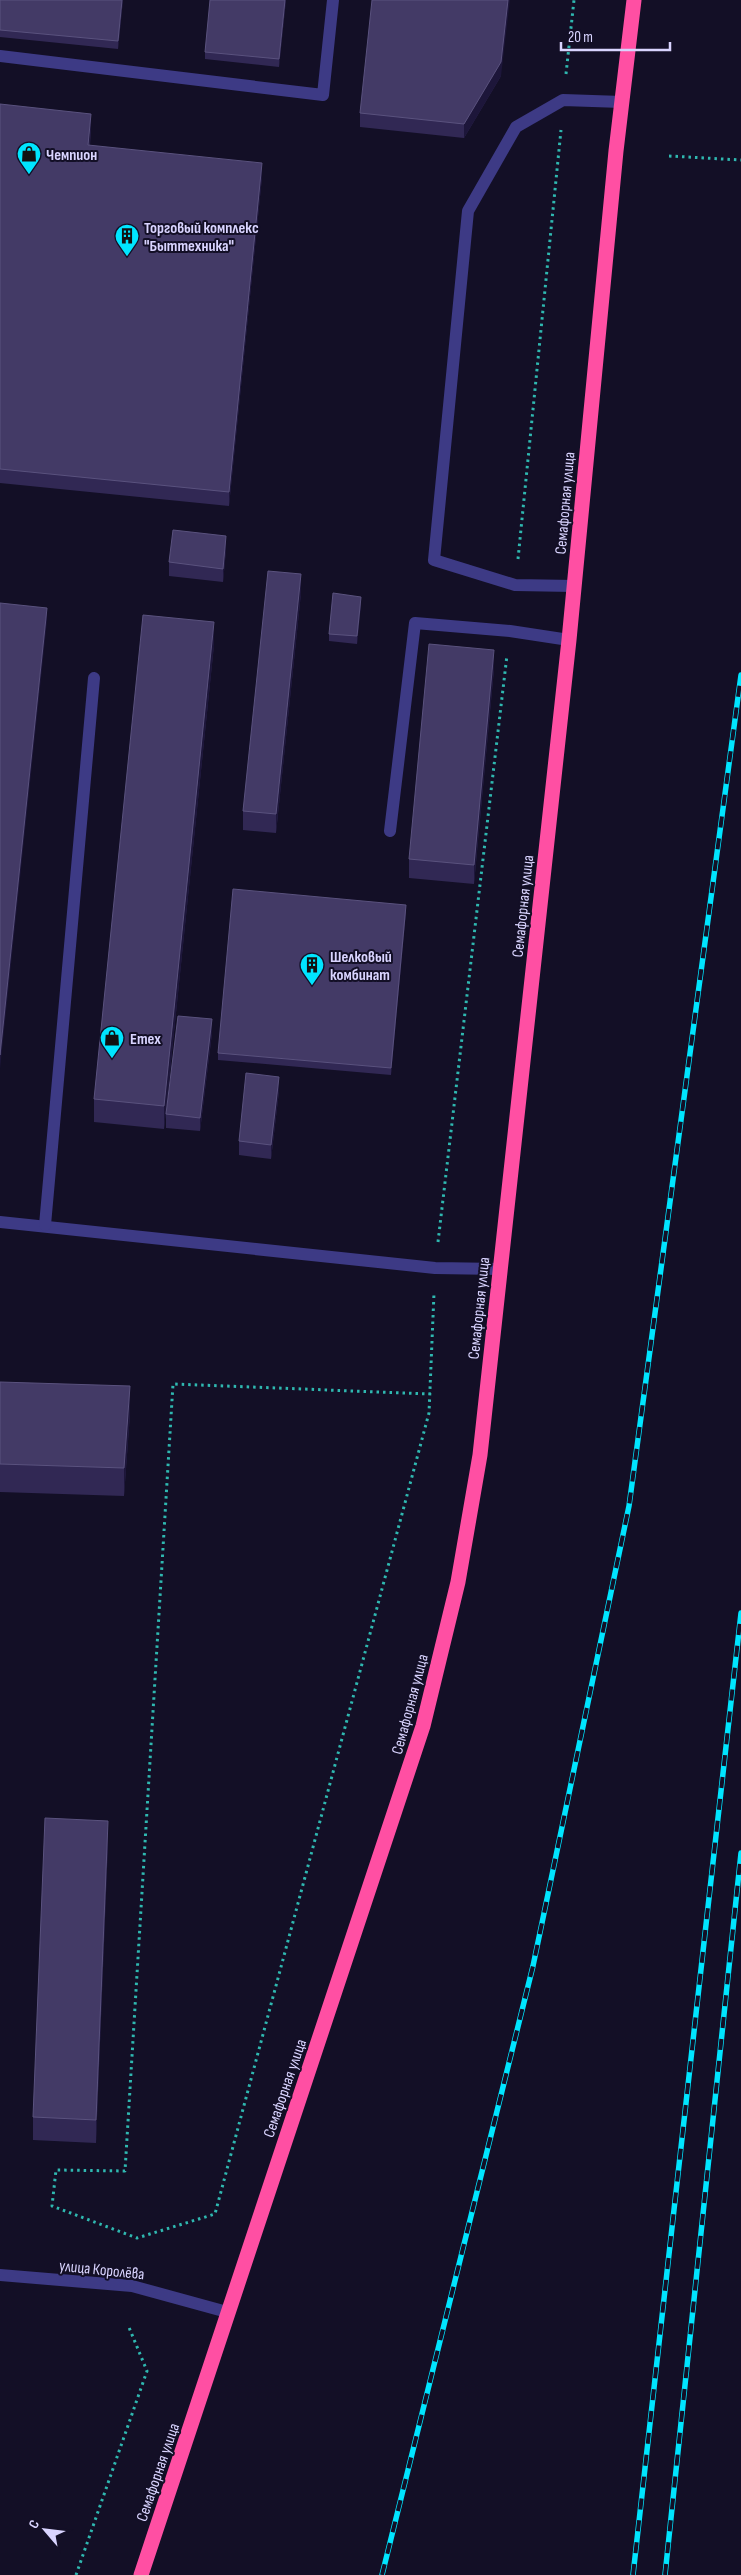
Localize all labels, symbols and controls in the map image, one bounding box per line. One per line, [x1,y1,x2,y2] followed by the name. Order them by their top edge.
[561,20,670,52] scale bar
[568,28,593,47] text: 20 m
[16,141,42,175] shop icon: Чемпион
[46,146,97,165] place label: Чемпион
[144,219,259,256] place label: Торговый комплекс "Быттехника"
[114,223,140,257] building icon: Торговый комплекс "Быттехника"
[552,451,579,555] street label: Семафорная улица
[509,854,538,958] street label: Семафорная улица
[330,948,392,985] place label: Шелковый комбинат
[299,952,325,986] building icon: Шелковый комбинат
[99,1025,125,1059] shop icon: Emex
[130,1030,161,1049] place label: Emex
[465,1256,494,1360] street label: Семафорная улица
[388,1652,433,1757] street label: Семафорная улица
[260,2037,311,2140] street label: Семафорная улица
[58,2257,145,2284] street label: улица Королёва
[133,2421,184,2524] street label: Семафорная улица
[20,2505,70,2555] north arrow
[25,2517,43,2531] text: С

